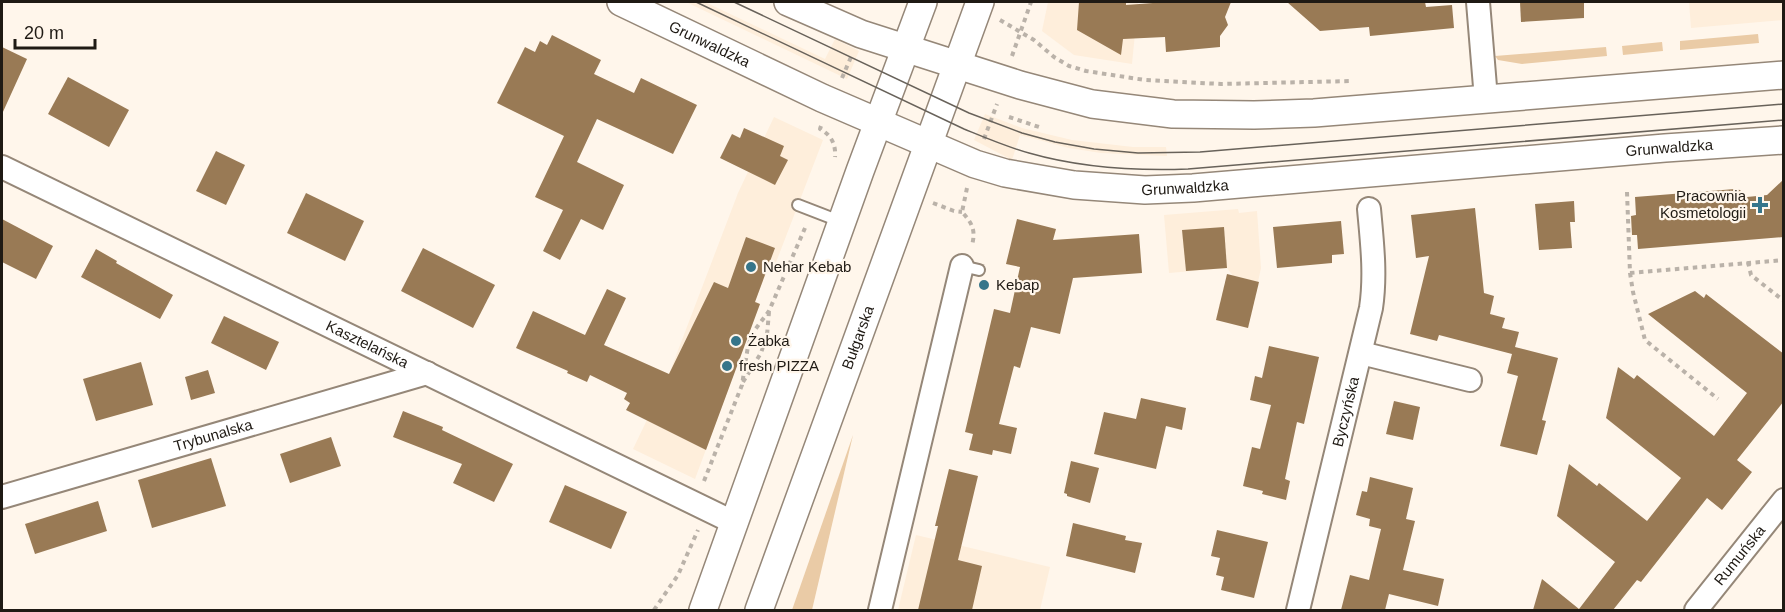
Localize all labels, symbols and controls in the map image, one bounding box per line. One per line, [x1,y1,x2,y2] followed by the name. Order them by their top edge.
[15,12,94,50] scale bar
[666,17,753,71] street label: Grunwaldzka
[24,23,64,43] text: 20 m
[1625,136,1714,159] street label: Grunwaldzka
[1141,176,1230,198] street label: Grunwaldzka
[1660,187,1747,221] place label: Pracownia Kosmetologii
[1751,196,1769,214] marker: Pracownia Kosmetologii
[763,258,851,275] place label: Nehar Kebab
[744,260,758,274] marker: Nehar Kebab
[996,276,1039,293] place label: Kebap
[977,278,991,292] marker: Kebap
[838,302,877,372] street label: Bułgarska
[324,317,412,371] street label: Kasztelańska
[748,332,790,349] place label: Żabka
[729,334,743,348] marker: Żabka
[739,357,819,374] place label: fresh PIZZA
[720,359,734,373] marker: fresh PIZZA
[1329,374,1362,448] street label: Byczyńska
[172,415,255,454] street label: Trybunalska
[1710,521,1769,588] street label: Rumuńska

